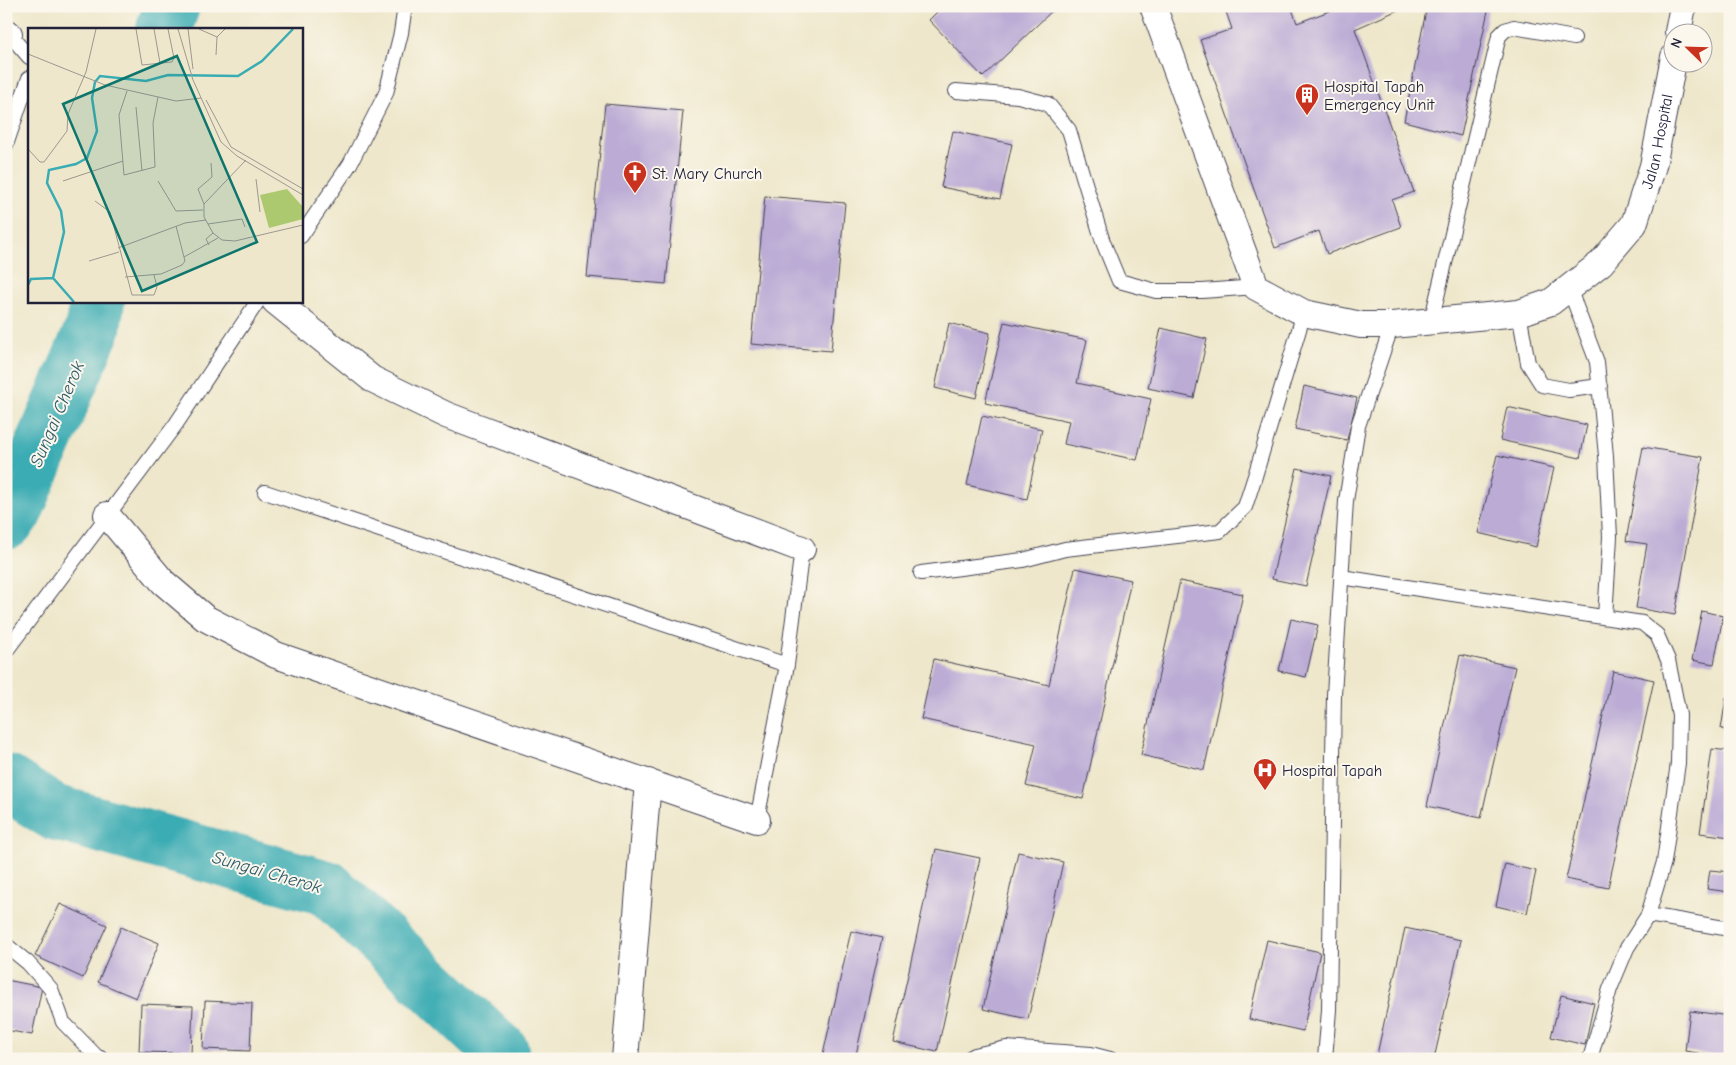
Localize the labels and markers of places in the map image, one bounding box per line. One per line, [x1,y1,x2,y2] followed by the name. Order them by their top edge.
[1324,78,1435,114] place label: Hospital Tapah Emergency Unit
[1294,82,1320,116] building icon: Hospital Tapah Emergency Unit
[622,160,648,194] church icon: St. Mary Church
[652,165,762,183] place label: St. Mary Church
[1252,757,1278,791] hospital icon: Hospital Tapah
[1282,762,1382,780] place label: Hospital Tapah

